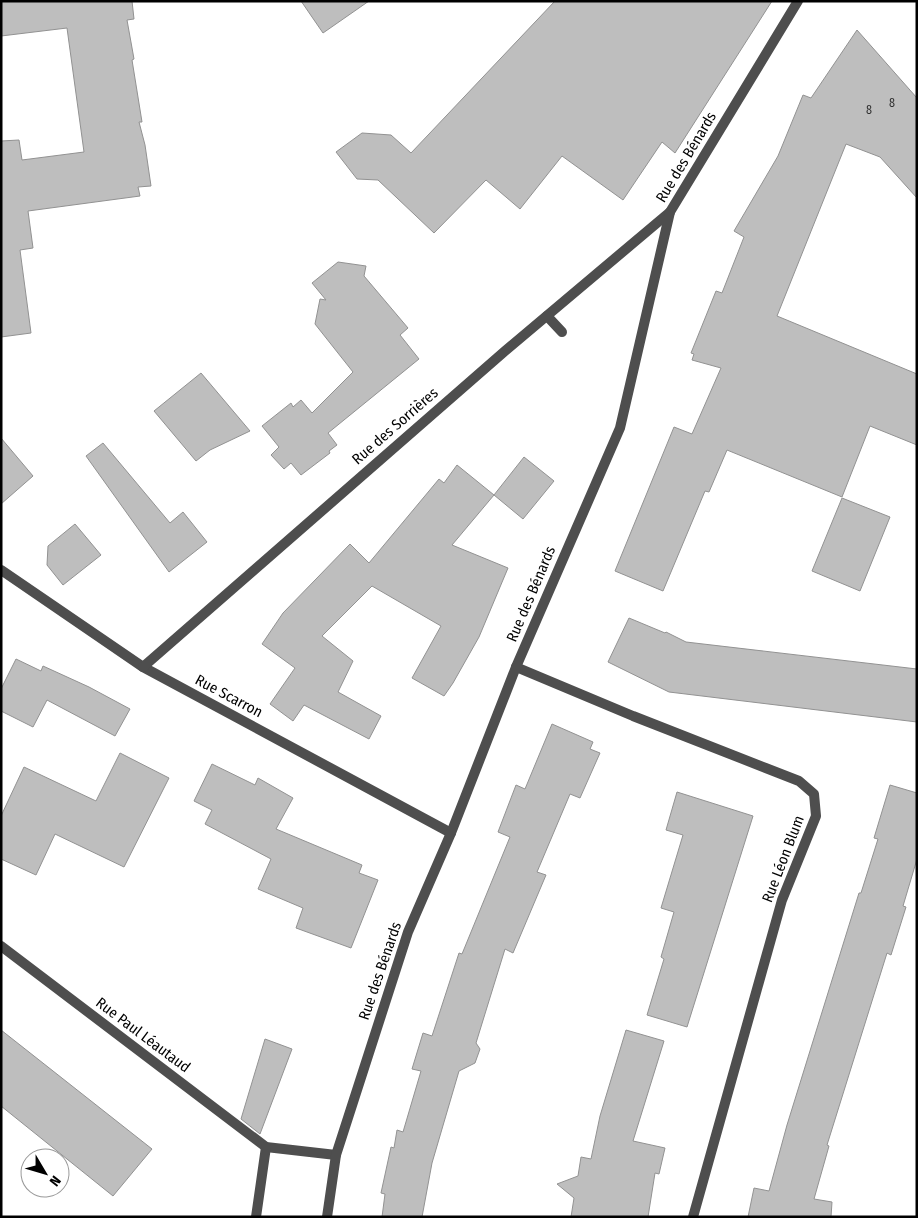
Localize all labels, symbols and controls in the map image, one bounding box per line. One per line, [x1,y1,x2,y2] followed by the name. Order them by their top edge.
[889,96,895,110] house number: 8
[866,103,872,117] house number: 8
[652,108,720,206] street label: Rue des Bénards
[348,384,442,468] street label: Rue des Sorrières
[503,543,559,645] street label: Rue des Bénards
[192,671,266,721] street label: Rue Scarron
[758,813,808,905] street label: Rue Léon Blum
[355,920,405,1022] street label: Rue des Bénards
[92,994,194,1076] street label: Rue Paul Léautaud
[20,1148,70,1198] north arrow
[46,1172,64,1189] text: N

